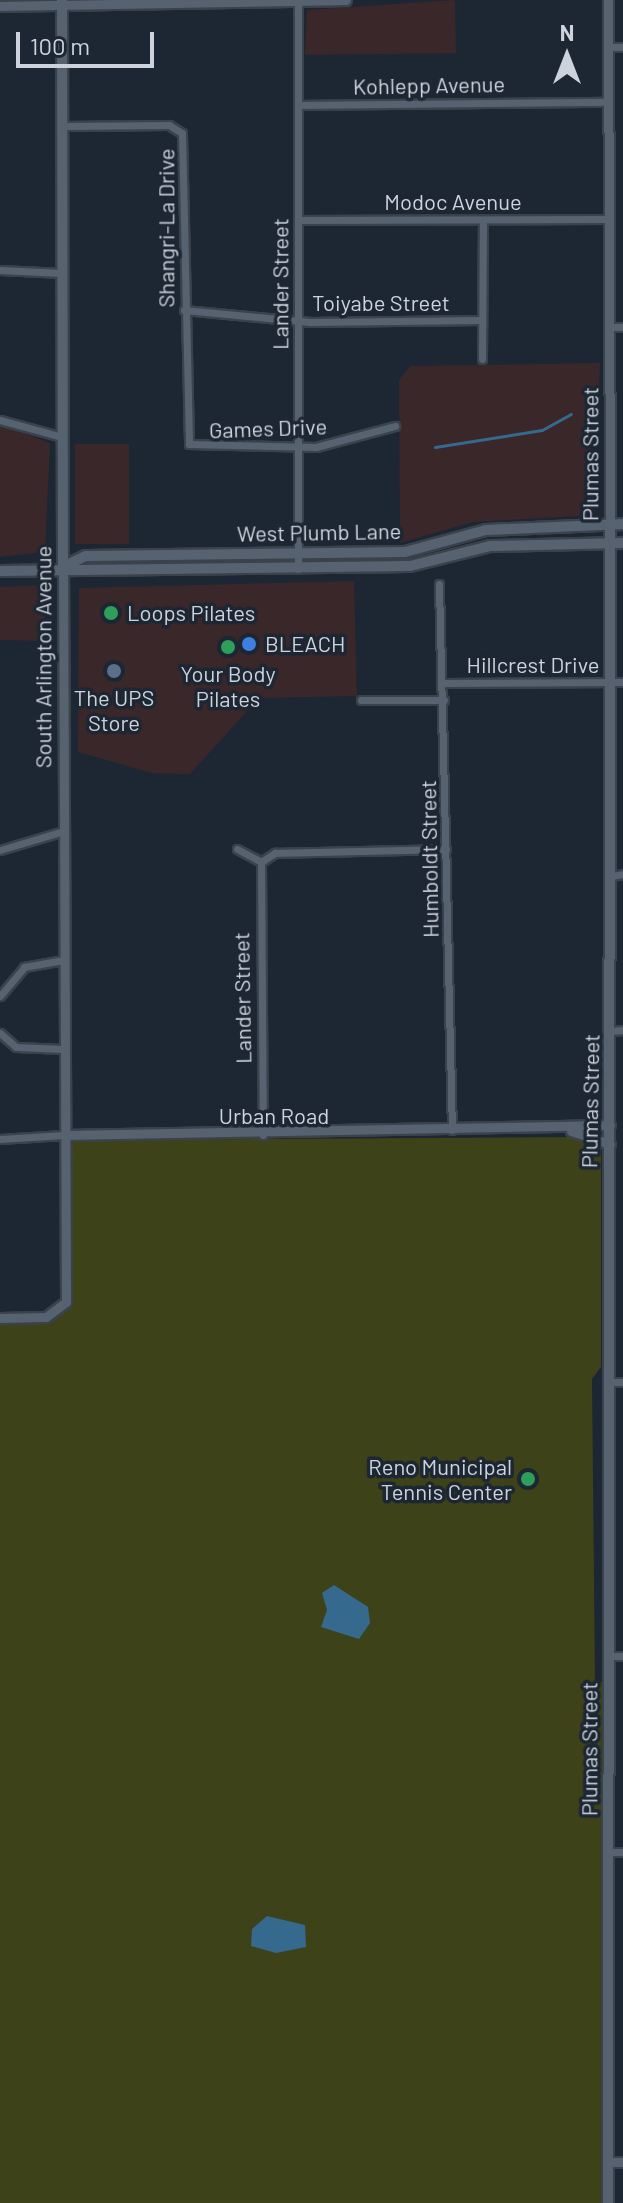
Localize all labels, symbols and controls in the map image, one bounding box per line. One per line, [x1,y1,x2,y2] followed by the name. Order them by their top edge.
[20,16,158,66] scale bar
[527,16,607,96] north arrow
[560,19,574,45] text: N
[30,31,90,60] text: 100 m
[353,70,505,100] street label: Kohlepp Avenue
[153,148,179,308] street label: Shangri-La Drive
[384,189,522,215] street label: Modoc Avenue
[267,218,293,350] street label: Lander Street
[312,290,450,316] street label: Toiyabe Street
[577,387,603,521] street label: Plumas Street
[209,413,327,443] street label: Games Drive
[237,517,401,547] street label: West Plumb Lane
[30,546,56,768] street label: South Arlington Avenue
[127,600,255,626] place label: Loops Pilates
[102,604,120,622] marker: Loops Pilates
[265,631,345,657] place label: BLEACH
[240,635,258,653] marker: BLEACH
[219,638,237,656] marker: Your Body Pilates
[467,652,599,678] street label: Hillcrest Drive
[180,660,276,712] place label: Your Body Pilates
[105,662,123,680] marker: The UPS Store
[74,684,154,736] place label: The UPS Store
[414,780,444,938] street label: Humboldt Street
[228,932,256,1064] street label: Lander Street
[576,1034,604,1168] street label: Plumas Street
[219,1103,329,1129] street label: Urban Road
[368,1453,512,1504] place label: Reno Municipal Tennis Center
[519,1470,537,1488] marker: Reno Municipal Tennis Center
[576,1682,602,1816] street label: Plumas Street

